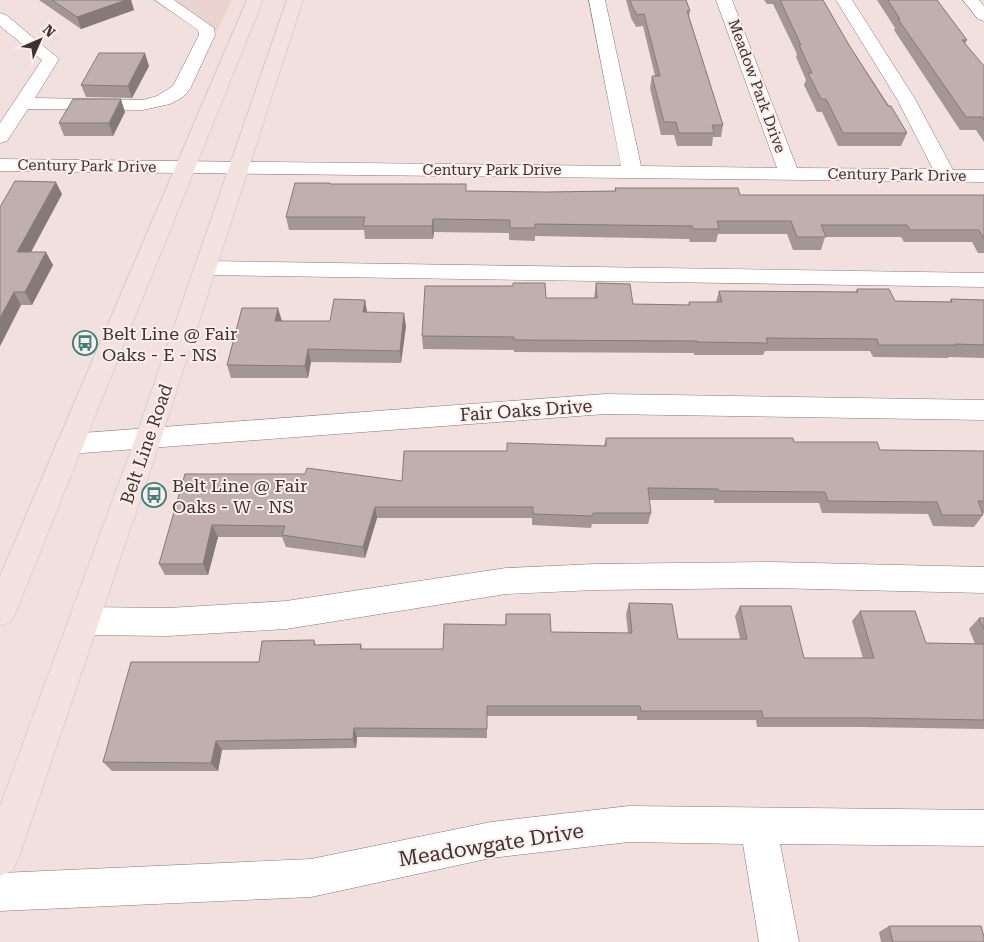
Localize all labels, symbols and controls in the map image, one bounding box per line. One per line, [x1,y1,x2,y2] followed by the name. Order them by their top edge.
[15,15,65,65] north arrow
[724,17,790,155] street label: Meadow Park Drive
[40,21,59,40] text: N
[17,156,157,176] street label: Century Park Drive
[423,161,561,179] street label: Century Park Drive
[827,165,967,185] street label: Century Park Drive
[102,323,237,365] place label: Belt Line @ Fair Oaks - E - NS
[72,330,98,356] bus stop icon: Belt Line @ Fair Oaks - E - NS
[116,381,177,507] street label: Belt Line Road
[459,395,593,425] street label: Fair Oaks Drive
[172,475,307,517] place label: Belt Line @ Fair Oaks - W - NS
[141,482,167,508] bus stop icon: Belt Line @ Fair Oaks - W - NS
[397,818,585,872] street label: Meadowgate Drive

